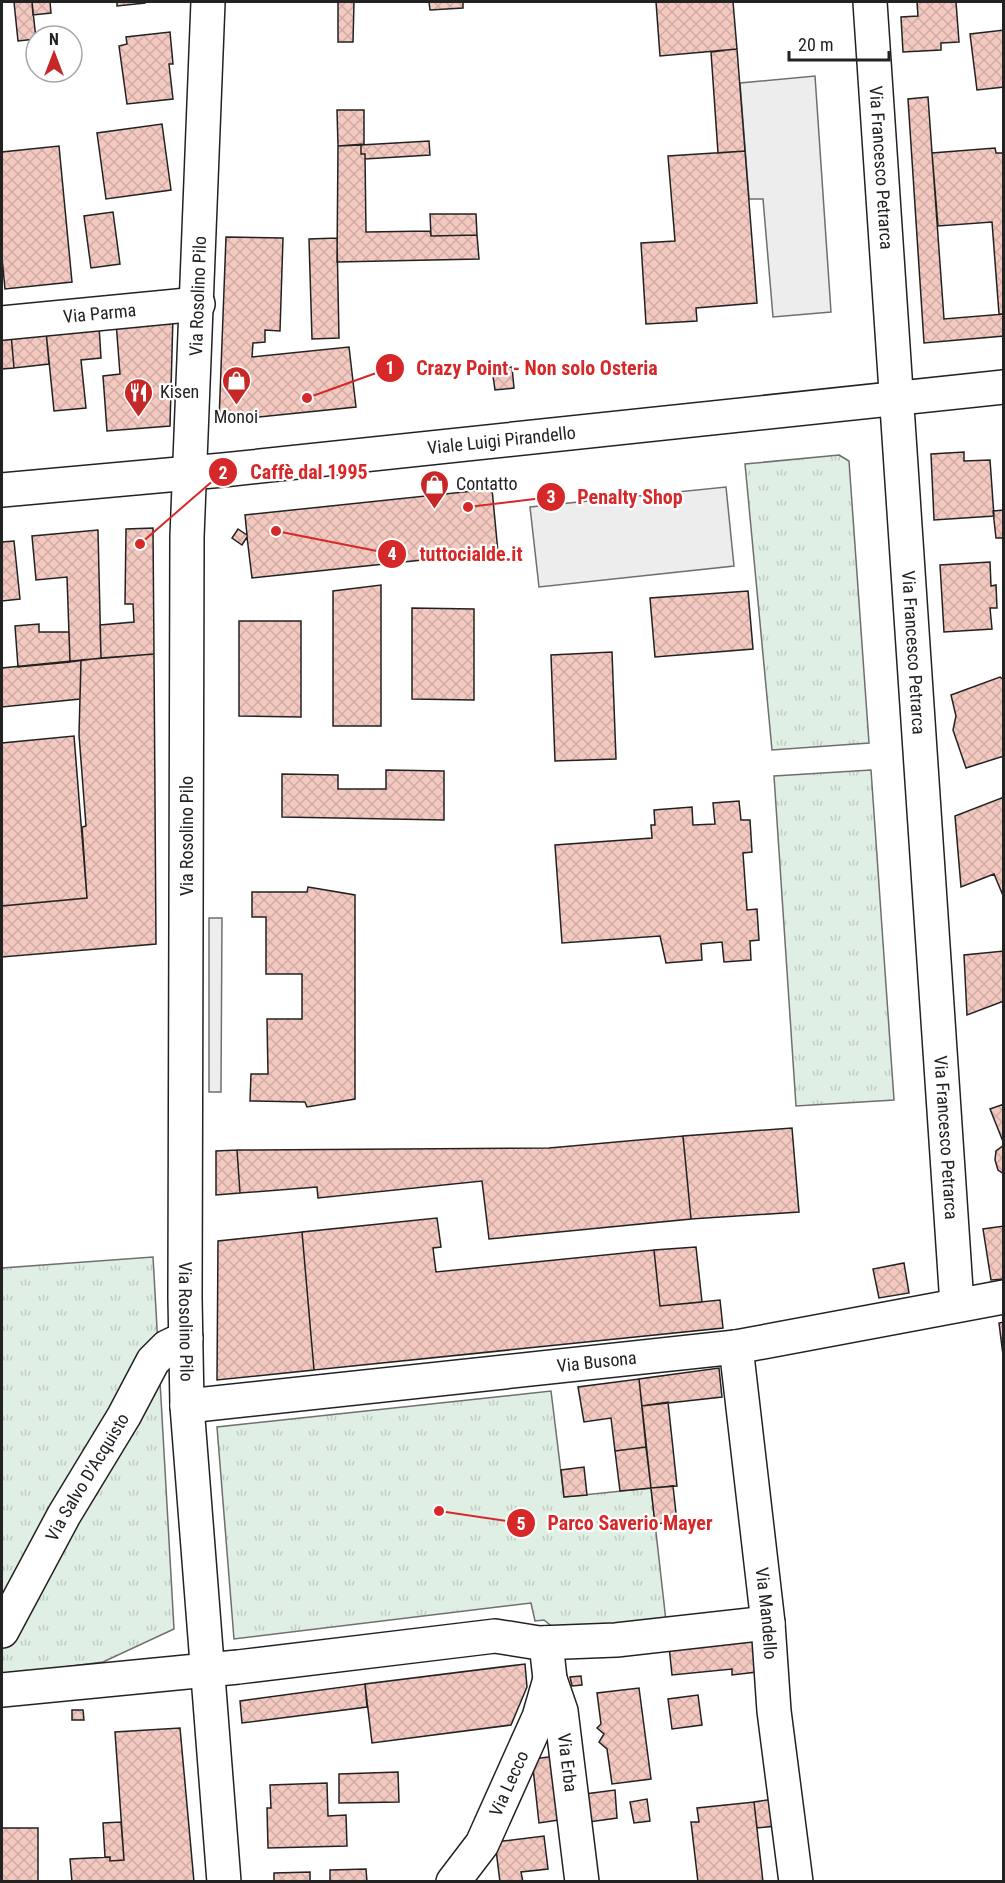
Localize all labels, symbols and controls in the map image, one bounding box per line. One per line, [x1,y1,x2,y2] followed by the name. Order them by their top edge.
[24,24,84,84] north arrow
[789,24,890,62] scale bar
[49,30,59,49] text: N
[798,34,833,55] text: 20 m
[866,85,898,250] street label: Via Francesco Petrarca
[185,236,210,356] street label: Via Rosolino Pilo
[62,299,137,327] street label: Via Parma
[375,349,670,387] callout: Crazy Point - Non solo Osteria
[416,356,658,380] text: Crazy Point - Non solo Osteria
[385,357,395,378] text: 1
[220,364,252,406] shop icon: Monoi
[123,376,155,418] restaurant icon: Kisen
[160,381,199,402] place label: Kisen
[214,406,258,427] place label: Monoi
[426,422,577,458] street label: Viale Luigi Pirandello
[208,453,380,491] callout: Caffè dal 1995
[250,460,368,484] text: Caffè dal 1995
[218,462,228,483] text: 2
[419,468,451,510] shop icon: Contatto
[456,473,517,494] place label: Contatto
[536,478,695,516] callout: Penalty Shop
[577,485,683,509] text: Penalty Shop
[546,486,556,507] text: 3
[377,535,534,573] callout: tuttocialde.it
[419,542,523,566] text: tuttocialde.it
[387,543,397,564] text: 4
[898,570,930,735] street label: Via Francesco Petrarca
[176,776,197,896] street label: Via Rosolino Pilo
[930,1055,962,1220] street label: Via Francesco Petrarca
[175,1261,198,1382] street label: Via Rosolino Pilo
[556,1347,638,1376] street label: Via Busona
[41,1409,133,1545] street label: Via Salvo D'Acquisto
[506,1504,725,1542] callout: Parco Saverio Mayer
[548,1511,713,1535] text: Parco Saverio Mayer
[516,1513,526,1534] text: 5
[752,1566,781,1660] street label: Via Mandello
[554,1732,582,1793] street label: Via Erba
[485,1747,533,1819] street label: Via Lecco

